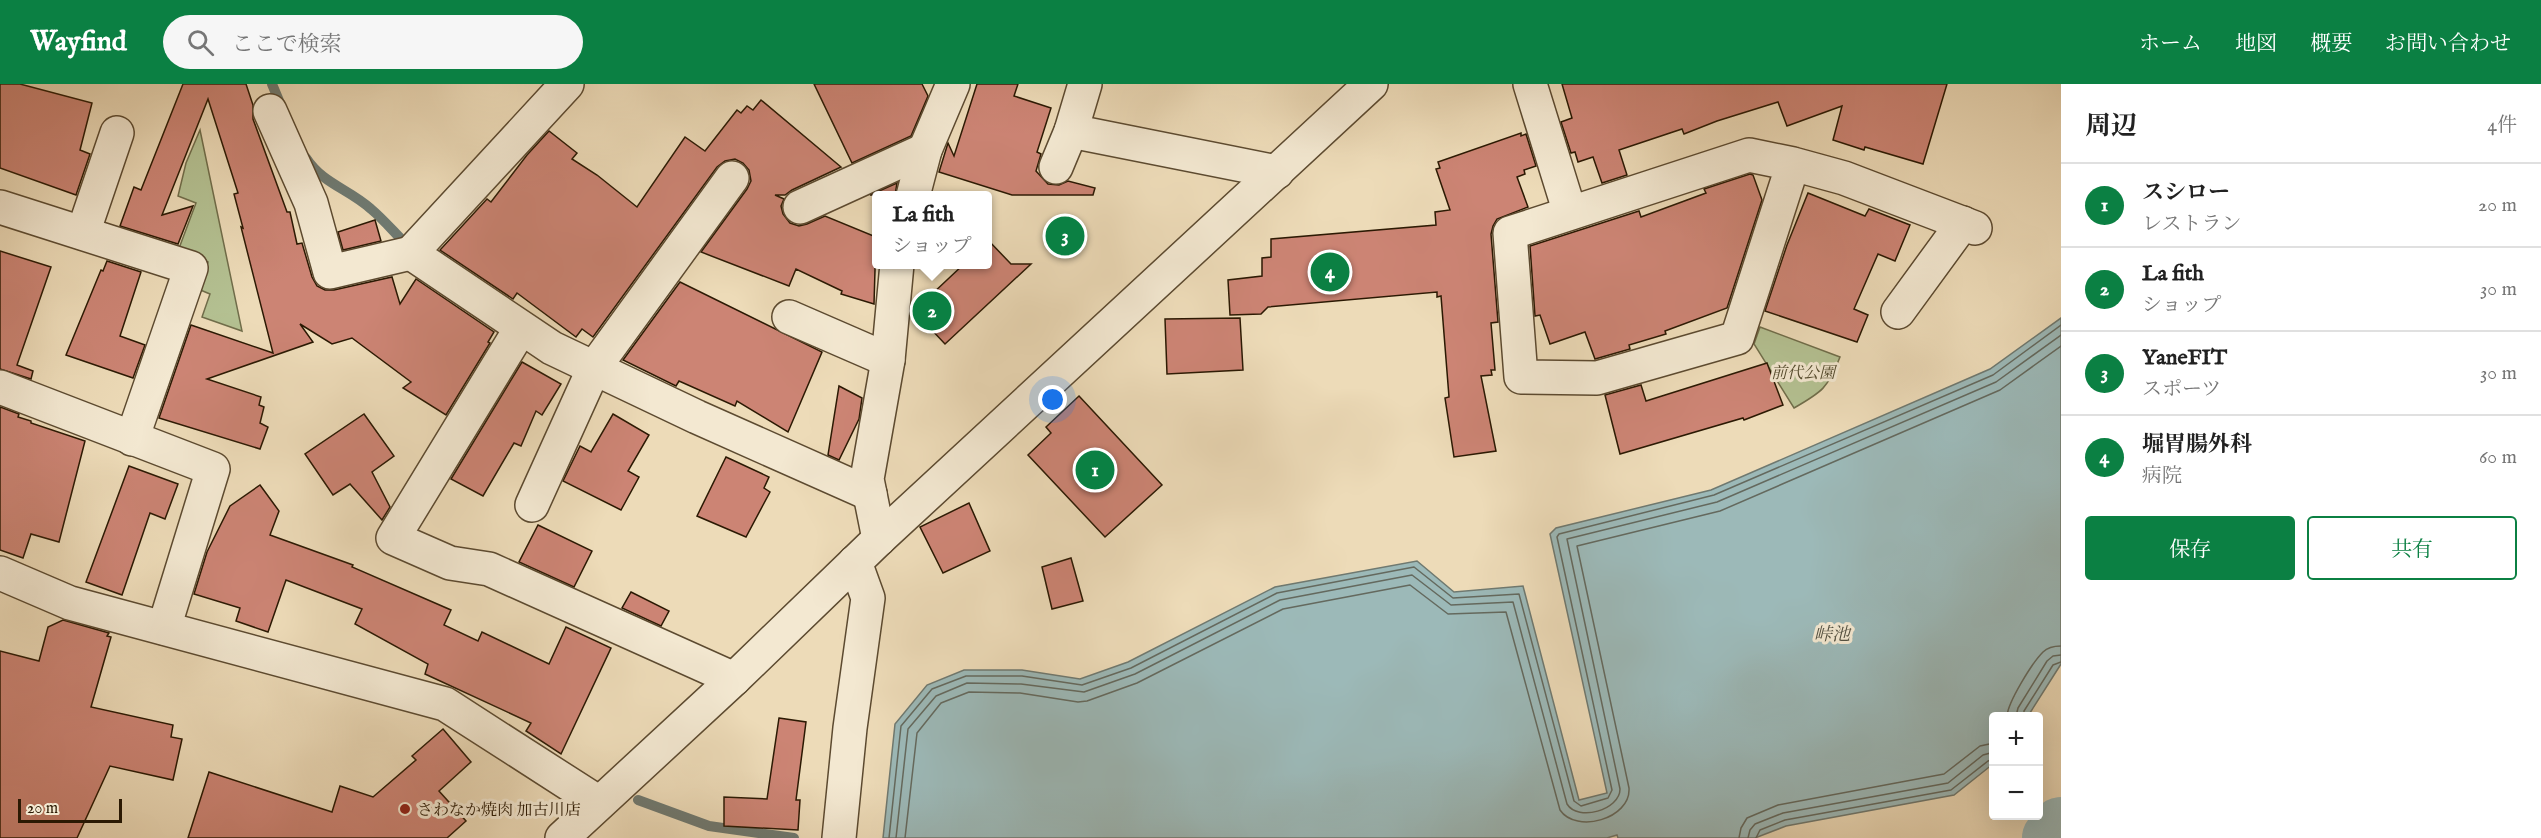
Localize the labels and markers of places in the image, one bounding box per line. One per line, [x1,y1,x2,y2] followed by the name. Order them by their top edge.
[1046,214,1084,258] pin: 3
[1310,250,1350,294] pin: 4
[912,288,952,334] pin: 2
[1076,448,1114,492] pin: 1
[417,801,581,821] place label: さわなか焼肉 加古川店
[398,802,412,816] marker: さわなか焼肉 加古川店

